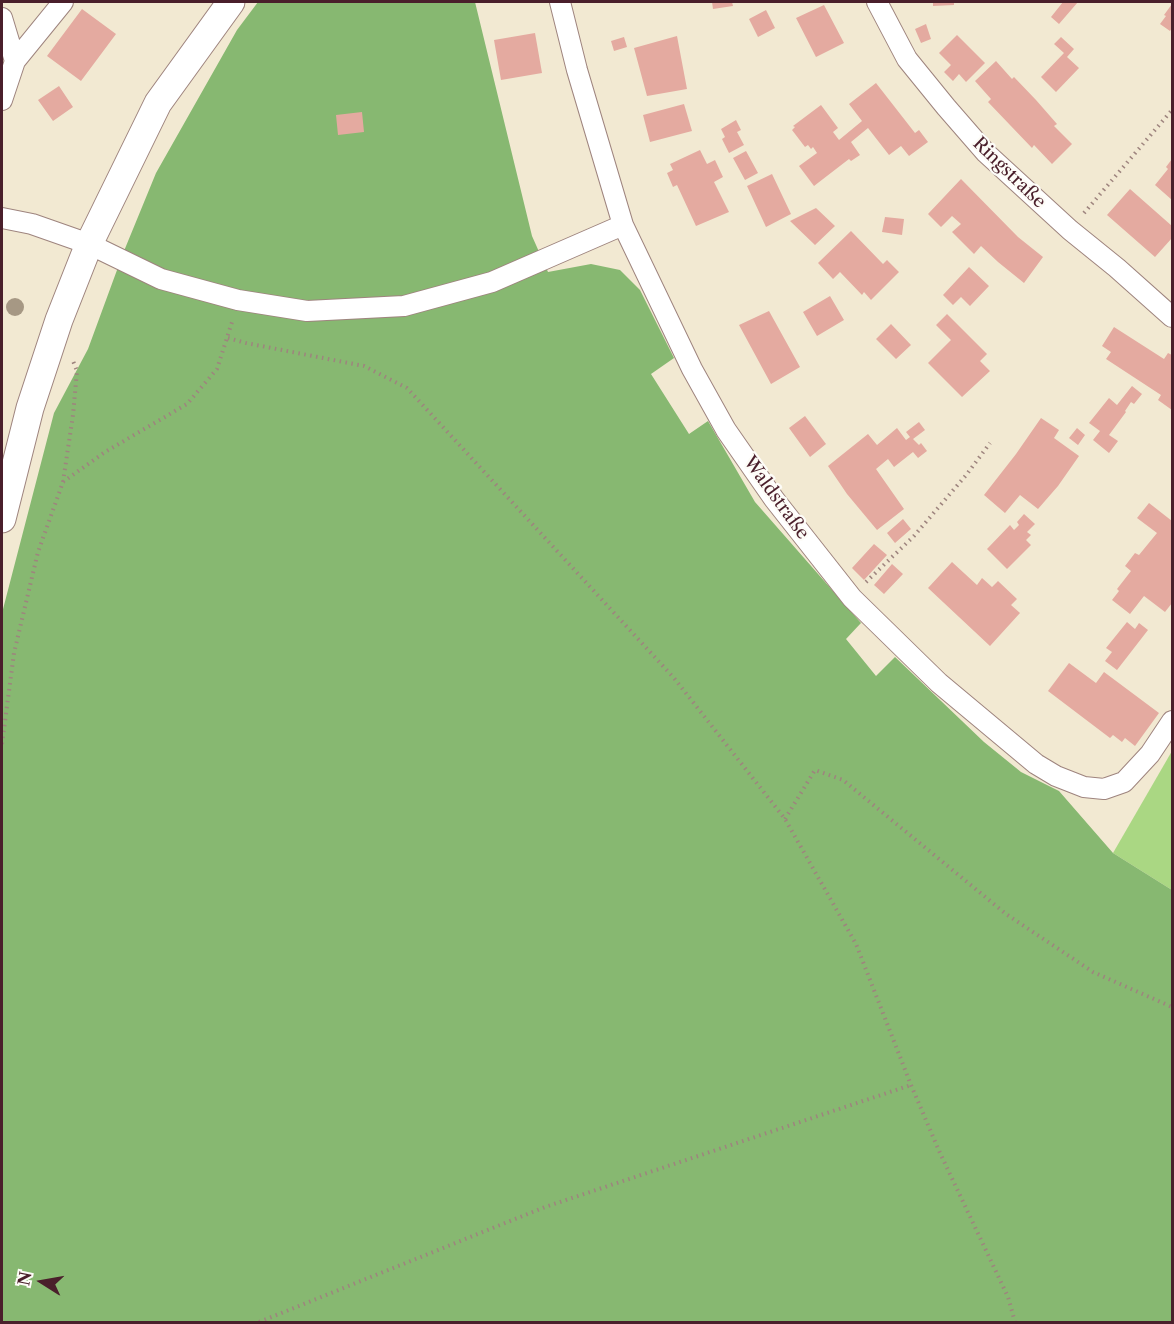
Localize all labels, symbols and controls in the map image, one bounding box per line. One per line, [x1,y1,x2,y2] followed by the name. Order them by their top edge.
[968,133,1050,213] street label: Ringstraße
[739,452,813,544] street label: Waldstraße
[12,1252,72,1312] north arrow
[13,1270,35,1287] text: N

